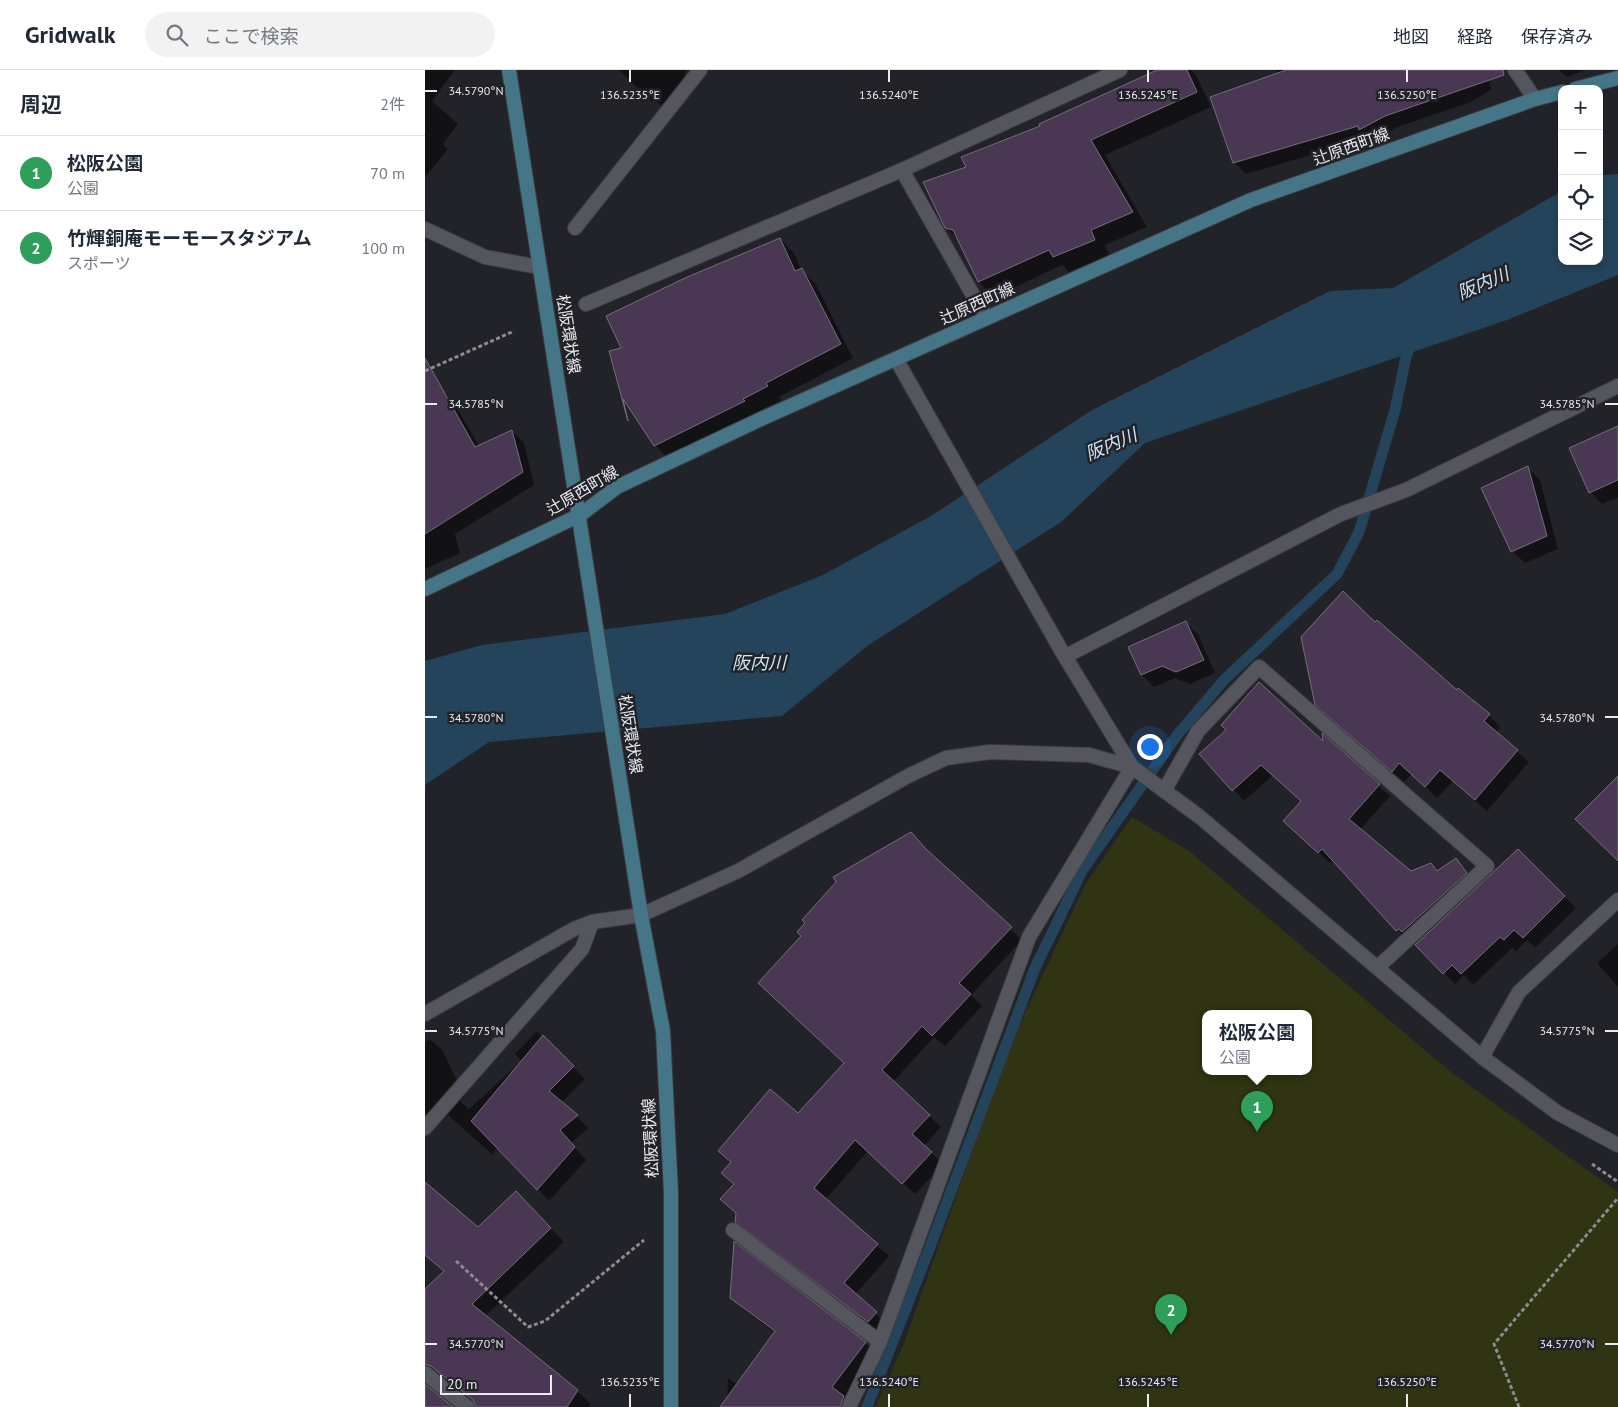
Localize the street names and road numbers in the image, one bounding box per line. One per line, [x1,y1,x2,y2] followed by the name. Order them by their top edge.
[1310,123,1392,169] street label: 辻原西町線
[936,278,1018,328] street label: 辻原西町線
[553,293,585,375] street label: 松阪環状線
[543,461,621,519] street label: 辻原西町線
[615,693,647,775] street label: 松阪環状線
[638,1098,662,1178] street label: 松阪環状線

